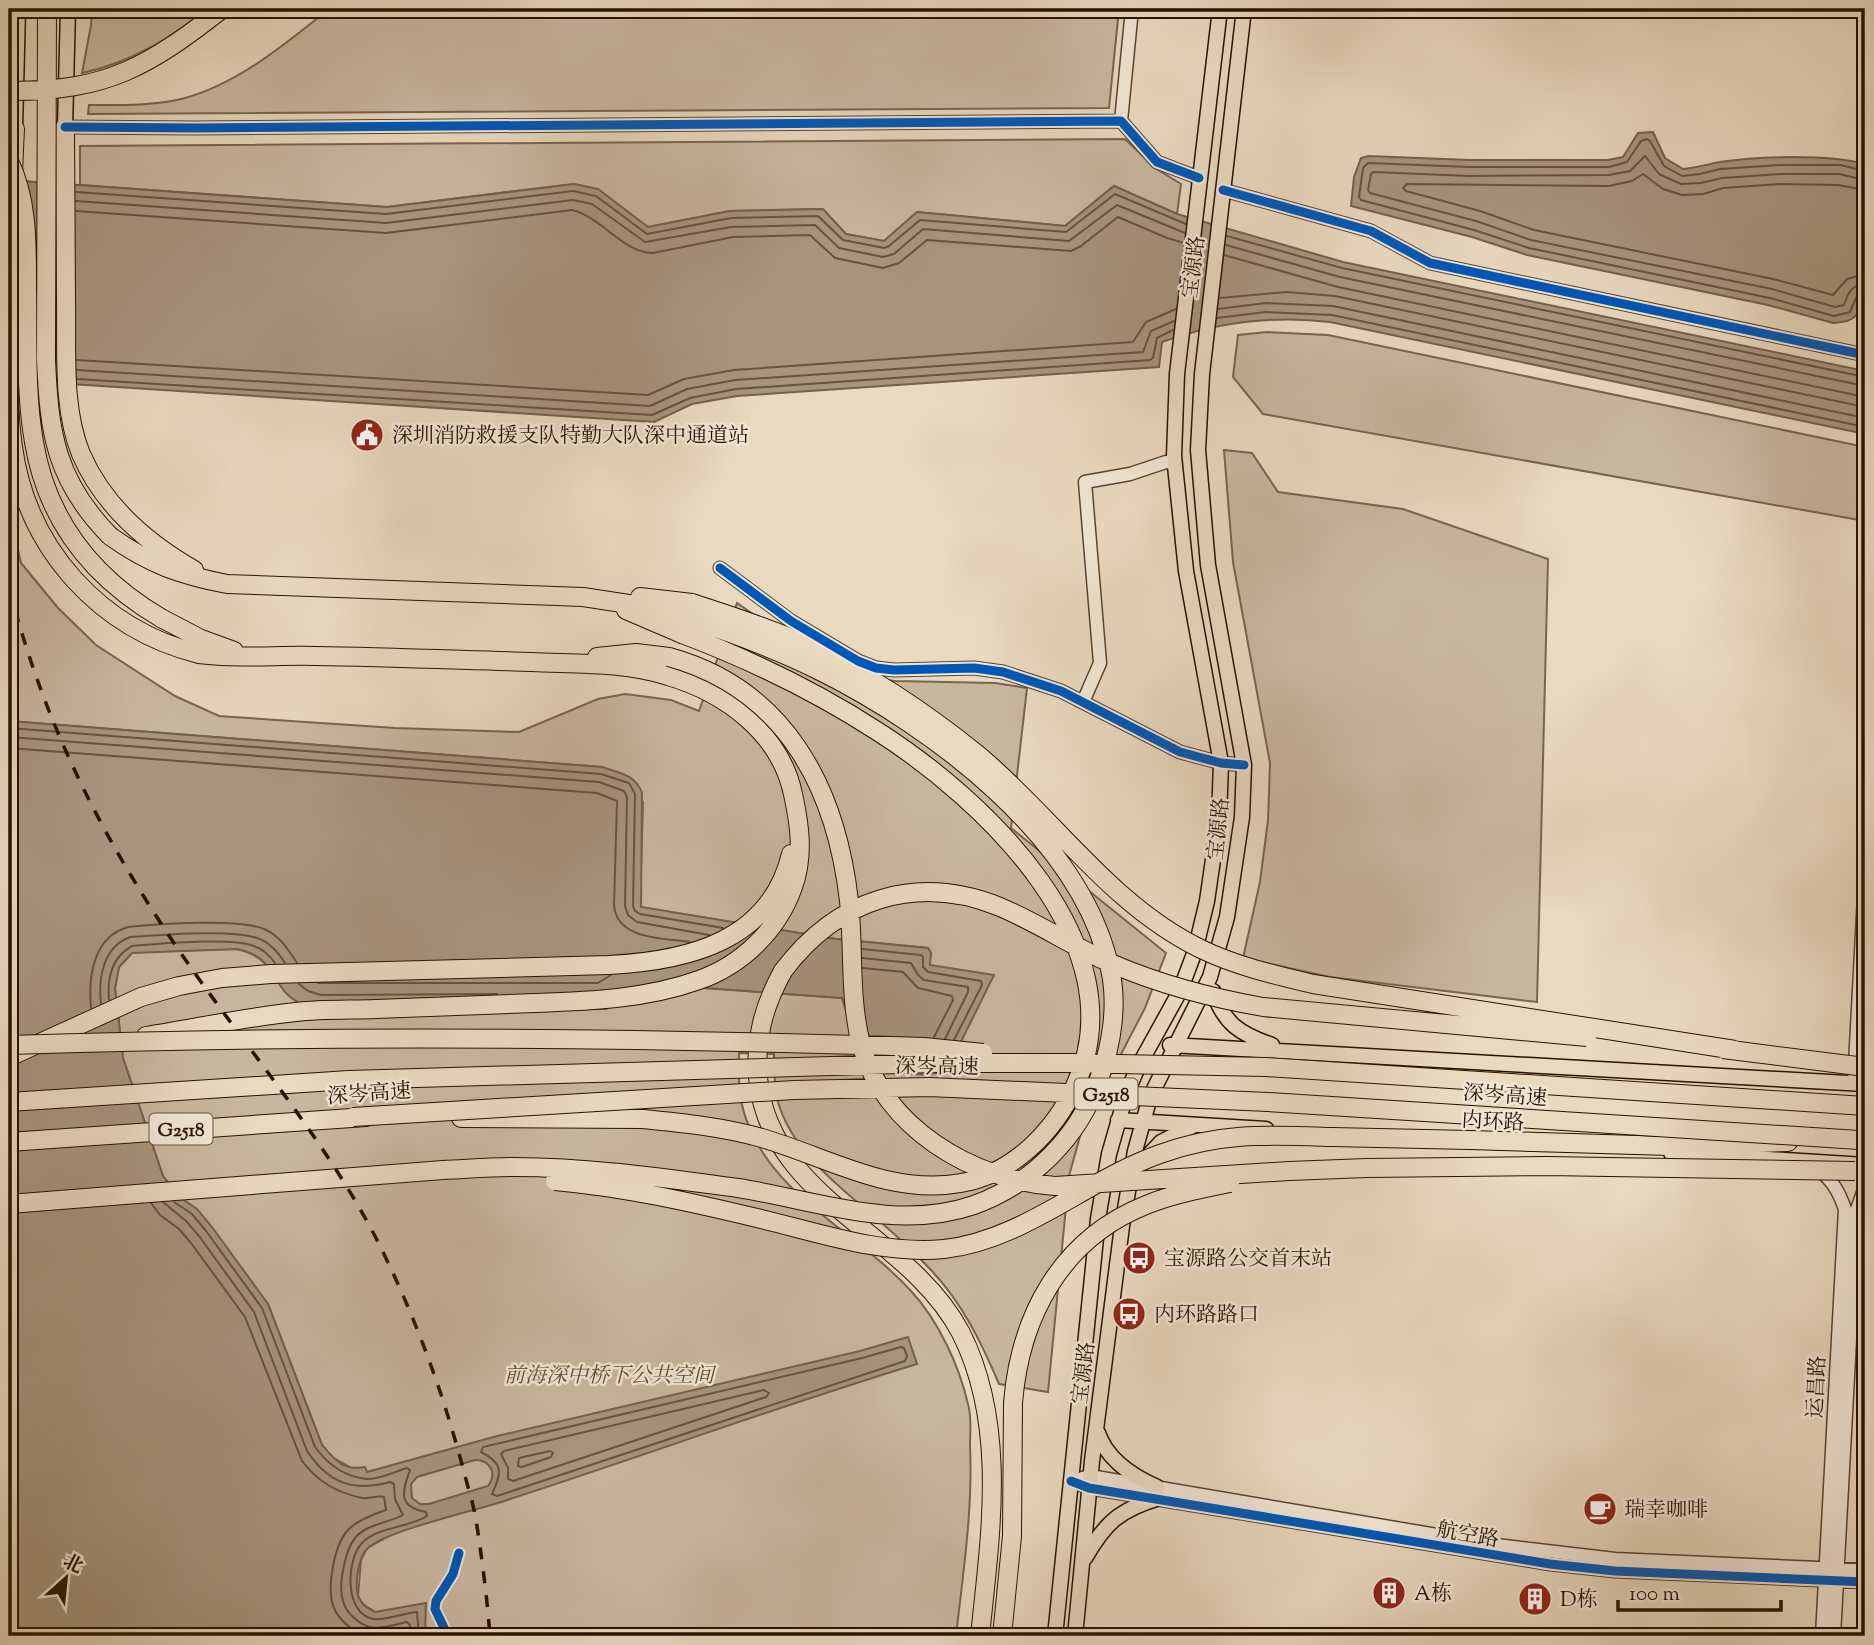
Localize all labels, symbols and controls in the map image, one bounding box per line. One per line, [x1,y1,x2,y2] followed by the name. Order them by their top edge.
[1176,234,1214,300] street label: 宝源路
[348,416,386,454] public building icon: 深圳消防救援支队特勤大队深中通道站
[392,422,749,452] place label: 深圳消防救援支队特勤大队深中通道站
[1202,796,1238,862] street label: 宝源路
[895,1052,979,1084] street label: 深岑高速
[326,1077,412,1113] street label: 深岑高速
[1074,1078,1138,1110] road number: G2518
[1462,1079,1548,1115] street label: 深岑高速
[1461,1106,1525,1140] street label: 内环路
[150,1114,212,1144] road number: G2518
[1120,1239,1158,1277] bus stop icon: 宝源路公交首末站
[1164,1245,1332,1275] place label: 宝源路公交首末站
[1110,1295,1148,1333] bus stop icon: 内环路路口
[1154,1301,1259,1331] place label: 内环路路口
[1066,1340,1104,1406] street label: 宝源路
[1801,1355,1835,1419] street label: 运昌路
[504,1362,717,1392] park label: 前海深中桥下公共空间
[1581,1490,1619,1528] cafe icon: 瑞幸咖啡
[1624,1496,1708,1526] place label: 瑞幸咖啡
[1434,1516,1501,1556] street label: 航空路
[32,1544,102,1614] north arrow
[58,1549,87,1581] text: 北
[1618,1568,1781,1612] scale bar
[1370,1574,1408,1612] building icon: A栋
[1414,1580,1452,1610] place label: A栋
[1516,1580,1554,1618] building icon: D栋
[1629,1580,1680,1610] text: 100 m
[1560,1586,1598,1616] place label: D栋

